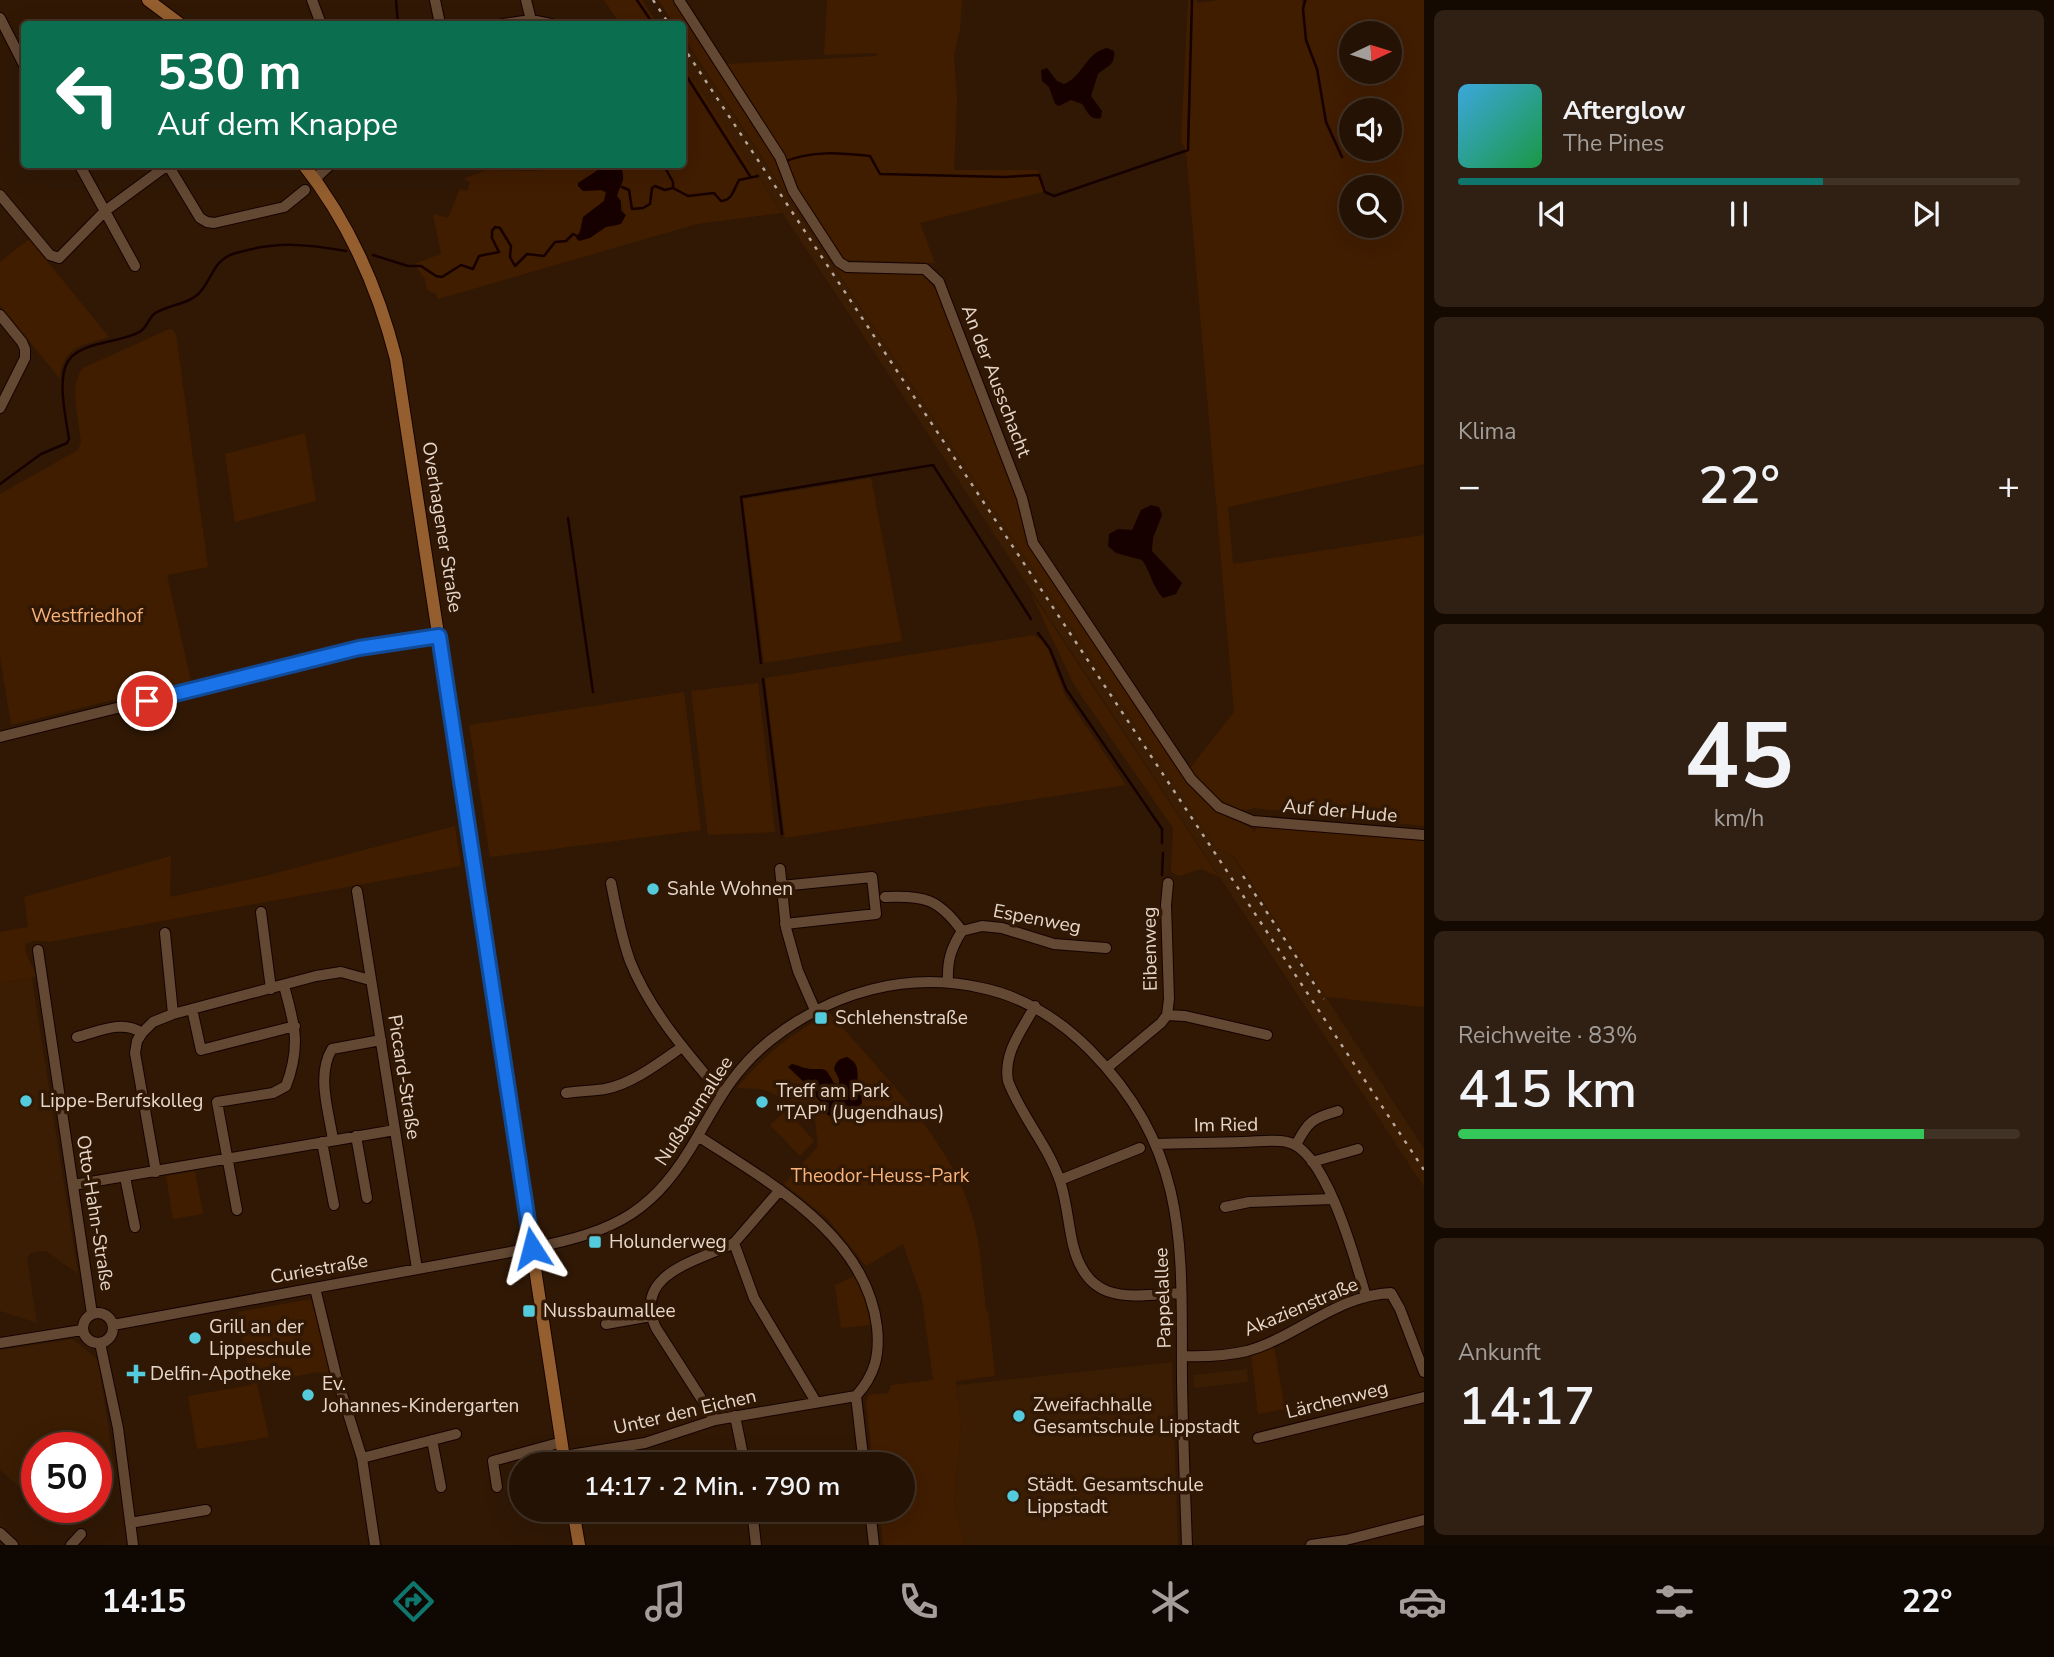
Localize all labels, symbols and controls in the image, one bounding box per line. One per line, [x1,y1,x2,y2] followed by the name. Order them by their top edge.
[1339,21,1402,84] north arrow
[1339,21,1402,238] map controls
[157,39,301,106] text: 530 m
[42,49,133,140] icon: left
[1563,93,1686,128] text: Afterglow
[1339,98,1402,161] button: sound
[157,103,398,146] text: Auf dem Knappe
[1563,128,1664,159] text: The Pines
[1339,175,1402,238] button: search
[1533,195,1571,233] icon: previous
[1720,195,1758,233] icon: pause
[1907,195,1945,233] icon: next
[955,301,1037,461] street label: An der Ausschacht
[1458,416,1516,447] text: Klima
[416,440,468,614] street label: Overhagener Straße
[1698,450,1780,521] text: 22°
[1458,461,1481,512] text: −
[1997,461,2020,512] text: +
[31,603,144,629] park label: Westfriedhof
[117,671,177,731] pin
[128,682,166,720] icon: arrive
[1684,695,1794,819] text: 45
[1282,793,1398,829] street label: Auf der Hude
[1714,803,1764,834] text: km/h
[667,876,793,902] place label: Sahle Wohnen
[645,881,661,897] marker: Sahle Wohnen
[991,898,1083,940] street label: Espenweg
[1136,907,1164,991] street label: Eibenweg
[835,1005,968,1031] place label: Schlehenstraße
[813,1010,829,1026] marker: Schlehenstraße
[381,1013,427,1141] street label: Piccard-Straße
[1458,1020,1637,1051] text: Reichweite · 83%
[649,1051,739,1171] street label: Nußbaumallee
[1458,1054,1637,1125] text: 415 km
[776,1078,944,1126] place label: Treff am Park "TAP" (Jugendhaus)
[40,1088,203,1114] place label: Lippe-Berufskolleg
[18,1093,34,1109] marker: Lippe-Berufskolleg
[754,1094,770,1110] marker: Treff am Park "TAP" (Jugendhaus)
[1194,1111,1258,1139] street label: Im Ried
[70,1133,120,1293] street label: Otto-Hahn-Straße
[791,1163,970,1189] park label: Theodor-Heuss-Park
[495,1211,569,1285] position arrow
[609,1229,727,1255] place label: Holunderweg
[587,1234,603,1250] marker: Holunderweg
[1148,1247,1178,1349] street label: Pappelallee
[268,1248,370,1290] street label: Curiestraße
[1240,1271,1362,1343] street label: Akazienstraße
[543,1298,676,1324] place label: Nussbaumallee
[521,1303,537,1319] marker: Nussbaumallee
[209,1314,311,1362] place label: Grill an der Lippeschule
[187,1330,203,1346] marker: Grill an der Lippeschule
[1458,1337,1540,1368] text: Ankunft
[150,1361,291,1387] place label: Delfin-Apotheke
[128,1366,144,1382] marker: Delfin-Apotheke
[321,1371,519,1419] place label: Ev. Johannes-Kindergarten
[1458,1371,1595,1442] text: 14:17
[1283,1375,1391,1425] street label: Lärchenweg
[611,1383,759,1441] street label: Unter den Eichen
[300,1387,316,1403] marker: Ev. Johannes-Kindergarten
[1033,1392,1240,1440] place label: Zweifachhalle Gesamtschule Lippstadt
[1011,1408,1027,1424] marker: Zweifachhalle Gesamtschule Lippstadt
[21,1432,112,1523] speed limit sign: 50
[584,1469,840,1504] text: 14:17 · 2 Min. · 790 m
[1027,1472,1204,1520] place label: Städt. Gesamtschule Lippstadt
[1005,1488,1021,1504] marker: Städt. Gesamtschule Lippstadt
[389,1577,438,1626] icon: directions
[641,1577,690,1626] icon: music
[894,1577,943,1626] icon: phone
[1146,1577,1195,1626] icon: climate
[1398,1577,1447,1626] icon: car
[1650,1577,1699,1626] icon: filters
[102,1580,186,1623] text: 14:15
[1902,1580,1952,1623] text: 22°

